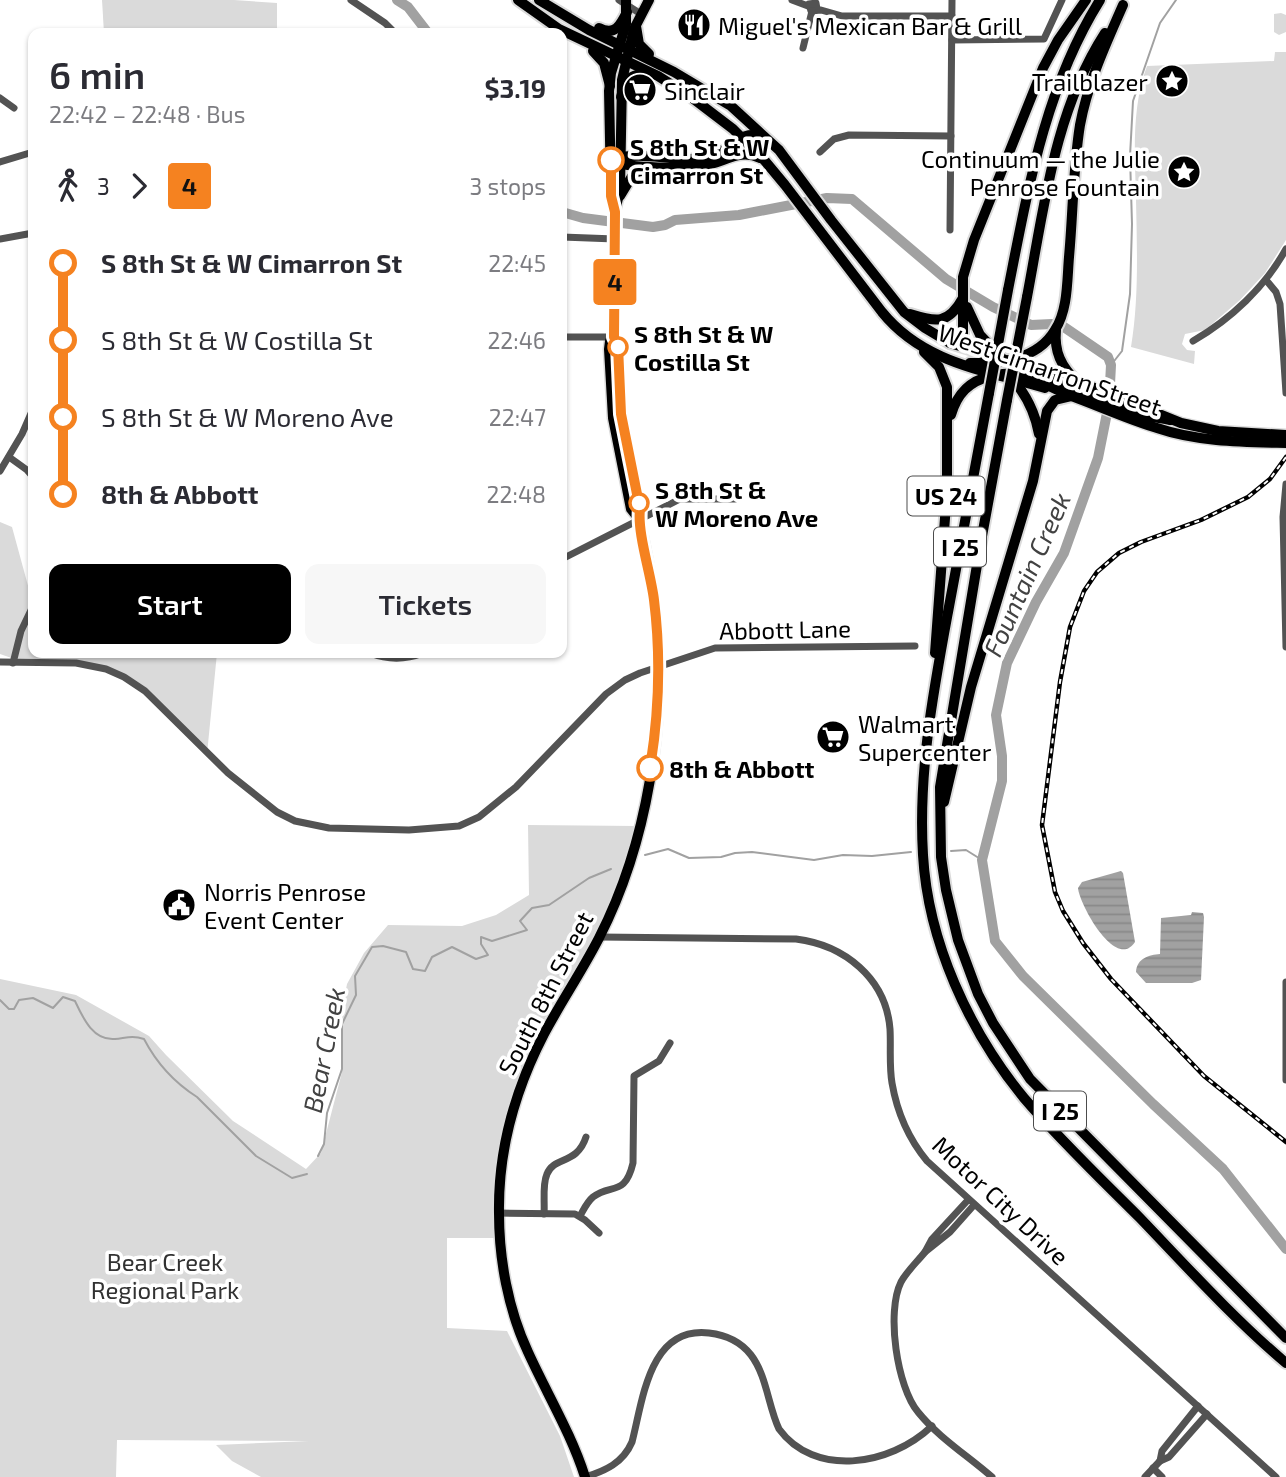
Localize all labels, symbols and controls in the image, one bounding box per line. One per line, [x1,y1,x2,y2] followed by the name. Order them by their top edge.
[675,6,713,44] restaurant icon: Miguel's Mexican Bar & Grill
[718,11,1022,40] place label: Miguel's Mexican Bar & Grill
[49,51,145,97] text: 6 min
[1153,62,1191,100] place icon: Trailblazer
[1032,67,1148,96] place label: Trailblazer
[621,71,659,109] supermarket icon: Sinclair
[484,72,546,103] text: $3.19
[664,76,745,105] place label: Sinclair
[49,100,245,128] text: 22:42 – 22:48 · Bus
[630,132,770,189] place label: S 8th St & W Cimarron St
[921,144,1160,201] place label: Continuum — the Julie Penrose Fountain
[598,147,624,173] marker: S 8th St & W Cimarron St
[1165,153,1203,191] place icon: Continuum — the Julie Penrose Fountain
[49,167,87,205] icon: walk
[120,167,158,205] icon: forward
[182,171,197,200] text: 4
[97,172,110,200] text: 3
[470,172,546,200] text: 3 stops
[101,247,402,278] text: S 8th St & W Cimarron St
[488,249,546,277] text: 22:45
[592,259,638,305] line badge: 4
[607,267,623,296] text: 4
[935,317,1165,421] street label: West Cimarron Street
[634,319,774,376] place label: S 8th St & W Costilla St
[101,324,373,355] text: S 8th St & W Costilla St
[487,326,546,354] text: 22:46
[608,337,628,357] marker: S 8th St & W Costilla St
[101,401,394,432] text: S 8th St & W Moreno Ave
[489,403,546,431] text: 22:47
[655,475,818,532] place label: S 8th St & W Moreno Ave
[908,476,984,516] road number: US 24
[101,478,258,509] text: 8th & Abbott
[487,480,546,508] text: 22:48
[976,487,1076,661] water label: Fountain Creek
[629,493,649,513] marker: S 8th St & W Moreno Ave
[934,527,986,566] road number: I 25
[49,564,291,644] button: Start
[305,564,546,644] button: Tickets
[719,613,851,645] street label: Abbott Lane
[858,709,992,766] place label: Walmart Supercenter
[814,718,852,756] supermarket icon: Walmart Supercenter
[669,754,815,783] place label: 8th & Abbott
[637,755,663,781] marker: 8th & Abbott
[204,877,366,934] place label: Norris Penrose Event Center
[160,886,198,924] public building icon: Norris Penrose Event Center
[491,907,599,1079] street label: South 8th Street
[296,985,350,1115] water label: Bear Creek
[1034,1092,1086,1130] road number: I 25
[927,1130,1075,1270] street label: Motor City Drive
[91,1247,239,1304] park label: Bear Creek Regional Park

